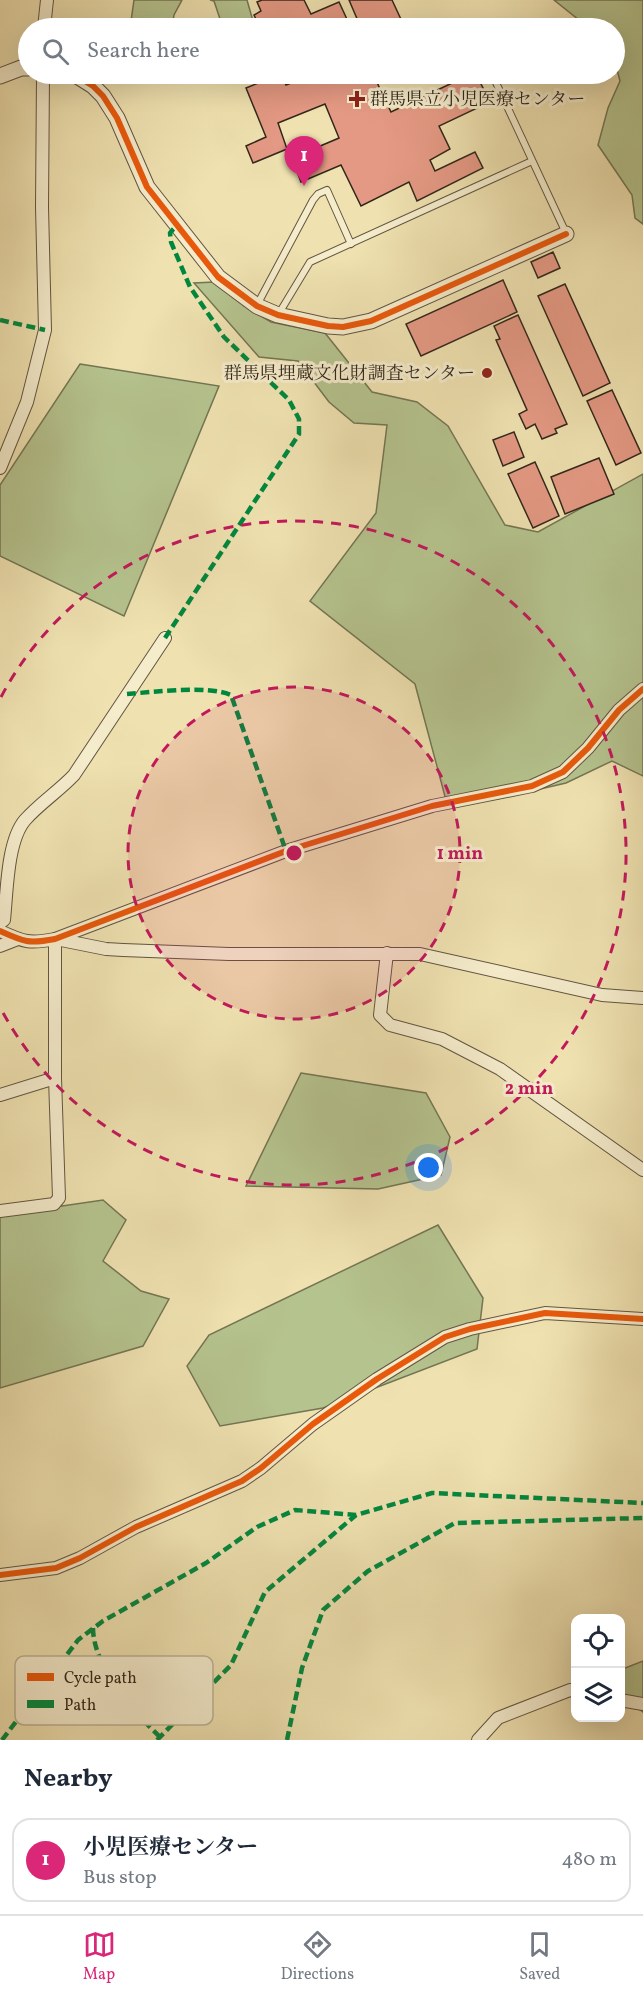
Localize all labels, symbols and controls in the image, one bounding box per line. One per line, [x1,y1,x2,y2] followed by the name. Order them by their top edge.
[18,18,625,84] search box
[39,35,72,68] icon: search
[87,36,200,67] text: Search here
[370,88,585,113] place label: 群馬県立小児医療センター
[348,90,366,108] marker: 群馬県立小児医療センター
[284,136,324,186] pin: 1
[224,362,475,387] place label: 群馬県埋蔵文化財調査センター
[480,366,494,380] marker: 群馬県埋蔵文化財調査センター
[437,842,483,867] text: 1 min
[284,843,304,863] centre of rings
[505,1077,553,1102] text: 2 min
[414,1153,443,1182] your location
[571,1614,625,1722] map controls
[571,1614,625,1668] button: locate
[15,1656,213,1725] legend
[64,1668,137,1690] text: Cycle path
[571,1668,625,1722] button: layers
[64,1695,96,1717] text: Path
[24,1761,113,1797] text: Nearby
[83,1833,258,1864] text: 小児医療センター
[41,1846,50,1874] text: 1
[562,1846,617,1874] text: 480 m
[83,1864,157,1892] text: Bus stop
[83,1928,116,1986] tab: Map
[281,1928,354,1986] tab: Directions
[519,1928,560,1986] tab: Saved

